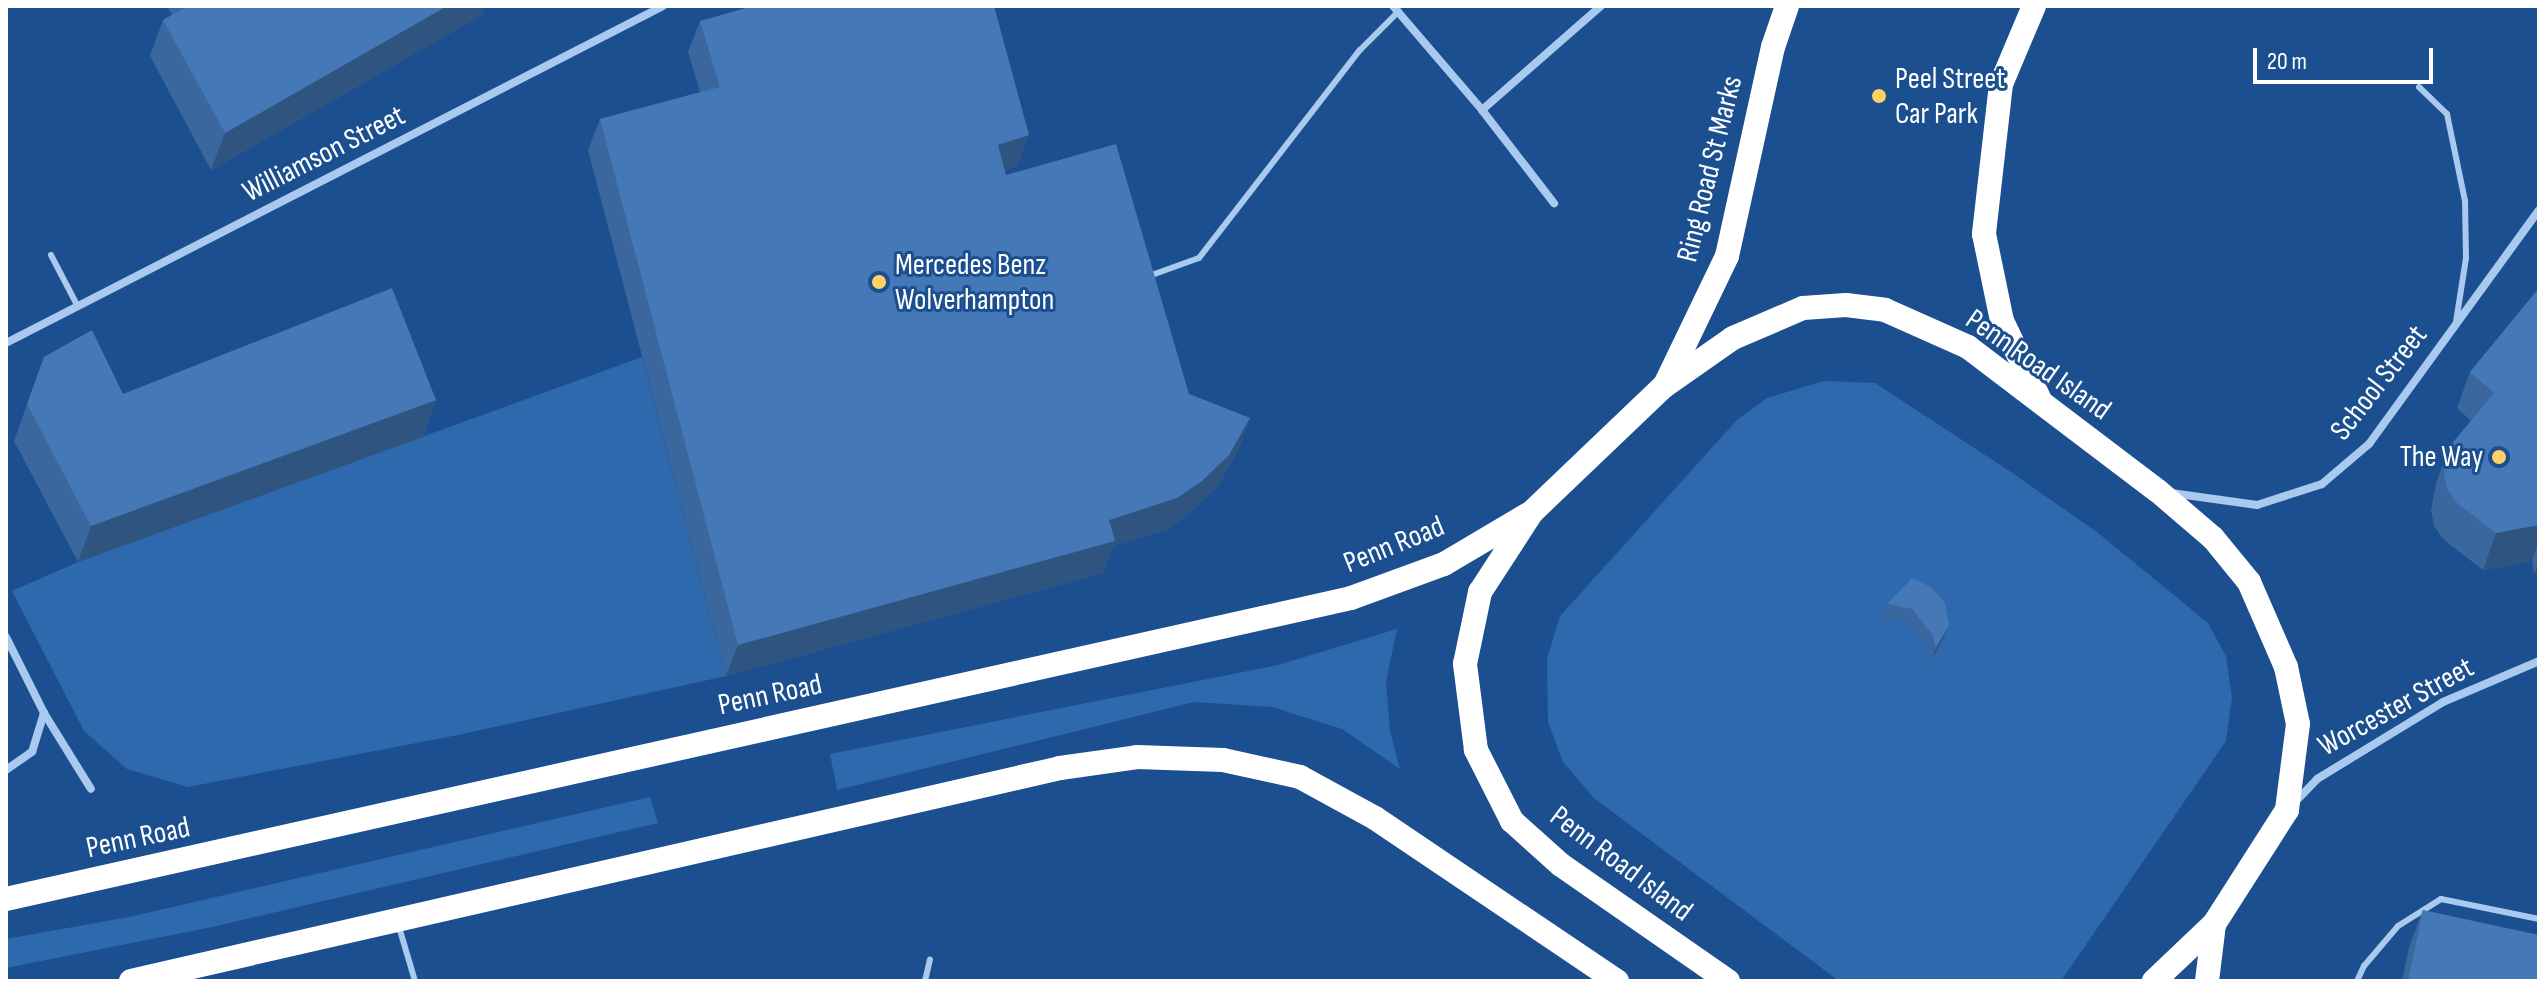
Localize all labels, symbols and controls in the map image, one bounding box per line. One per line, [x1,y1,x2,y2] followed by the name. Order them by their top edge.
[2257,32,2437,82] scale bar
[2267,47,2307,76] text: 20 m
[1895,61,2005,132] place label: Peel Street Car Park
[1670,72,1750,266] street label: Ring Road St Marks
[1870,87,1888,105] marker: Peel Street Car Park
[237,98,411,210] street label: Williamson Street
[895,247,1054,318] place label: Mercedes Benz Wolverhampton
[870,273,888,291] marker: Mercedes Benz Wolverhampton
[1958,302,2118,428] street label: Penn Road Island
[2323,318,2435,448] street label: School Street
[2400,439,2483,475] place label: The Way
[2490,448,2508,466] marker: The Way
[1339,509,1449,581] street label: Penn Road
[2312,650,2480,764] street label: Worcester Street
[715,666,825,724] street label: Penn Road
[1543,799,1699,929] street label: Penn Road Island
[83,809,193,867] street label: Penn Road

